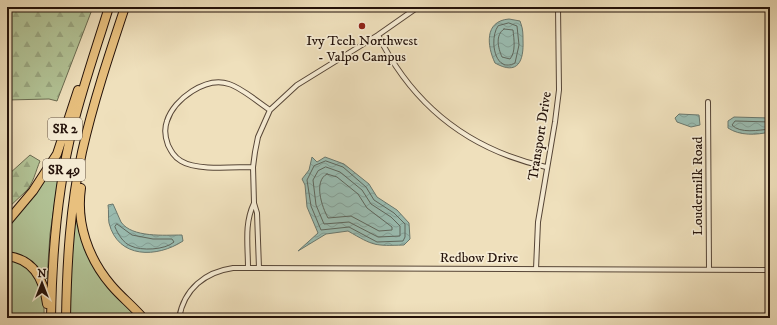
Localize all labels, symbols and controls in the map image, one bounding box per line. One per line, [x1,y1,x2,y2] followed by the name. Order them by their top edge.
[357,21,367,31] marker: Ivy Tech Northwest - Valpo Campus
[306,32,418,66] place label: Ivy Tech Northwest - Valpo Campus
[524,90,556,182] street label: Transport Drive
[48,118,82,140] road number: SR 2
[689,137,707,235] street label: Loudermilk Road
[43,159,85,181] road number: SR 49
[440,249,518,267] street label: Redbow Drive
[22,263,62,303] north arrow
[37,267,47,281] text: N

